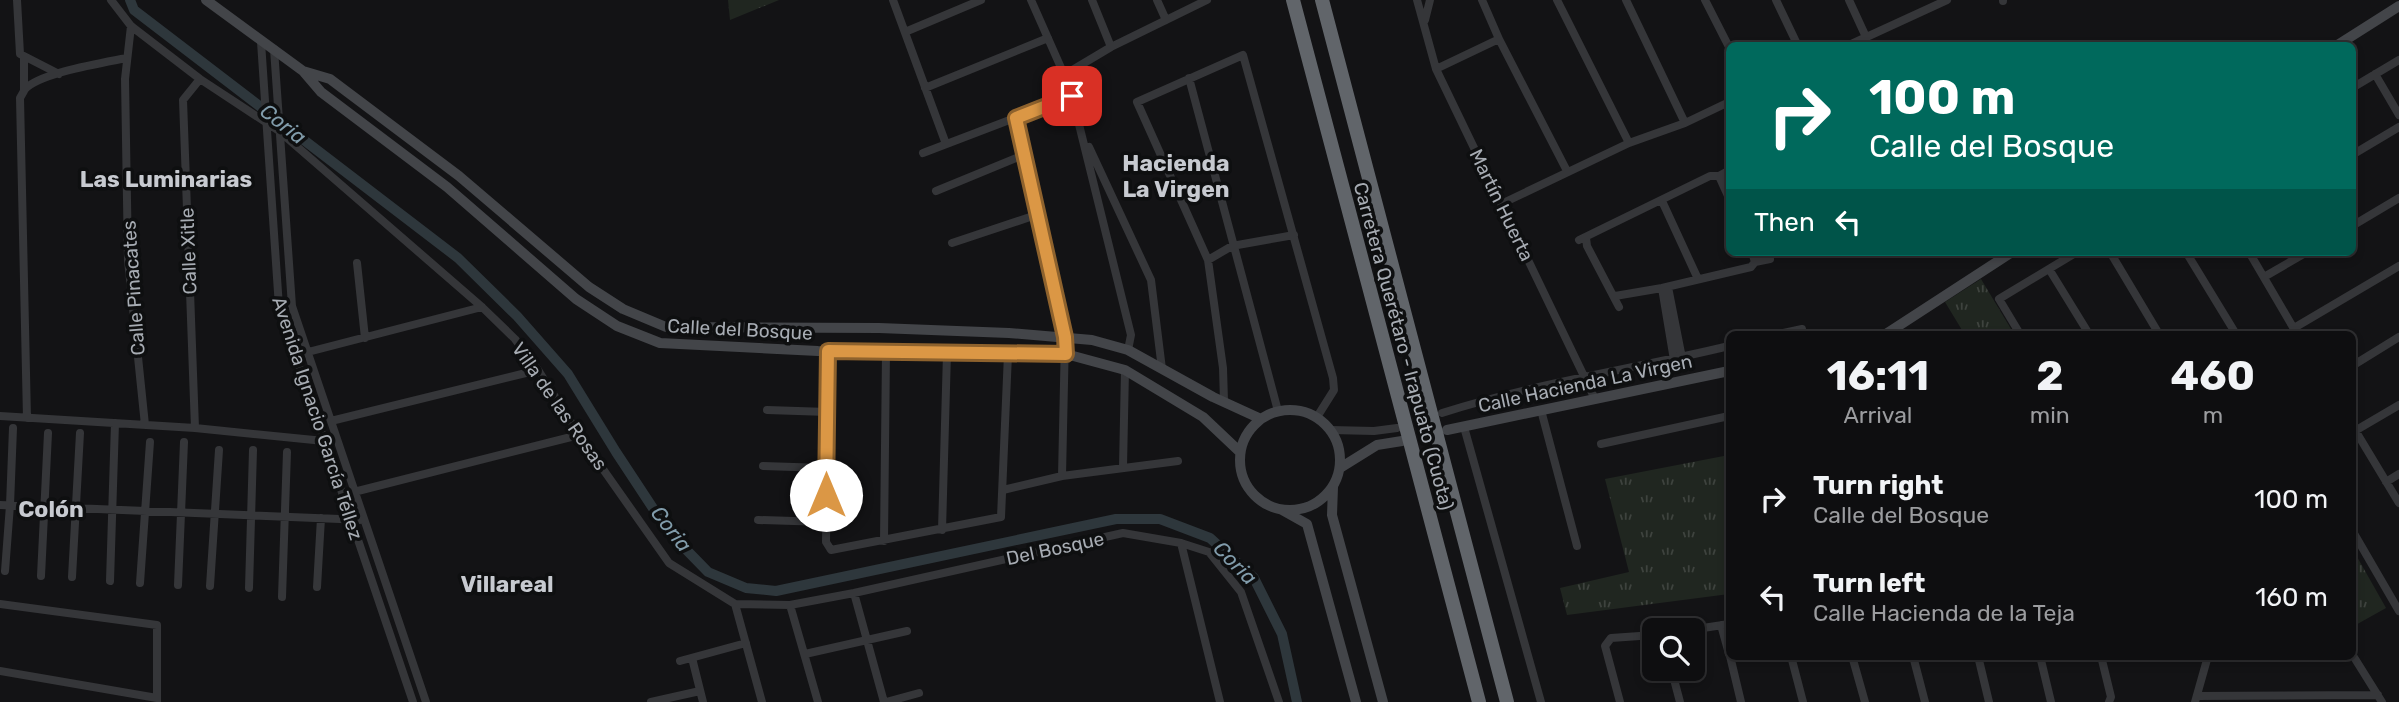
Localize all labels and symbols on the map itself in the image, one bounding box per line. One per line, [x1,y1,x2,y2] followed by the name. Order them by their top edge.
[1042,66,1102,126] pin
[255,98,311,149] water label: Coria
[1465,145,1539,265] street label: Martín Huerta
[1122,149,1230,203] district label: Hacienda La Virgen
[80,165,253,193] district label: Las Luminarias
[1349,180,1458,513] street label: Carretera Querétaro - Irapuato (Cuota)
[175,207,202,295] street label: Calle Xitle
[117,220,150,356] street label: Calle Pinacates
[267,294,368,543] street label: Avenida Ignacio García Téllez
[667,314,813,345] street label: Calle del Bosque
[507,338,612,475] street label: Villa de las Rosas
[1476,350,1694,417] street label: Calle Hacienda La Virgen
[789,458,863,532] position arrow
[18,495,84,523] district label: Colón
[646,501,697,557] water label: Coria
[1004,527,1106,570] street label: Del Bosque
[1208,536,1262,590] water label: Coria
[460,570,554,598] district label: Villareal

